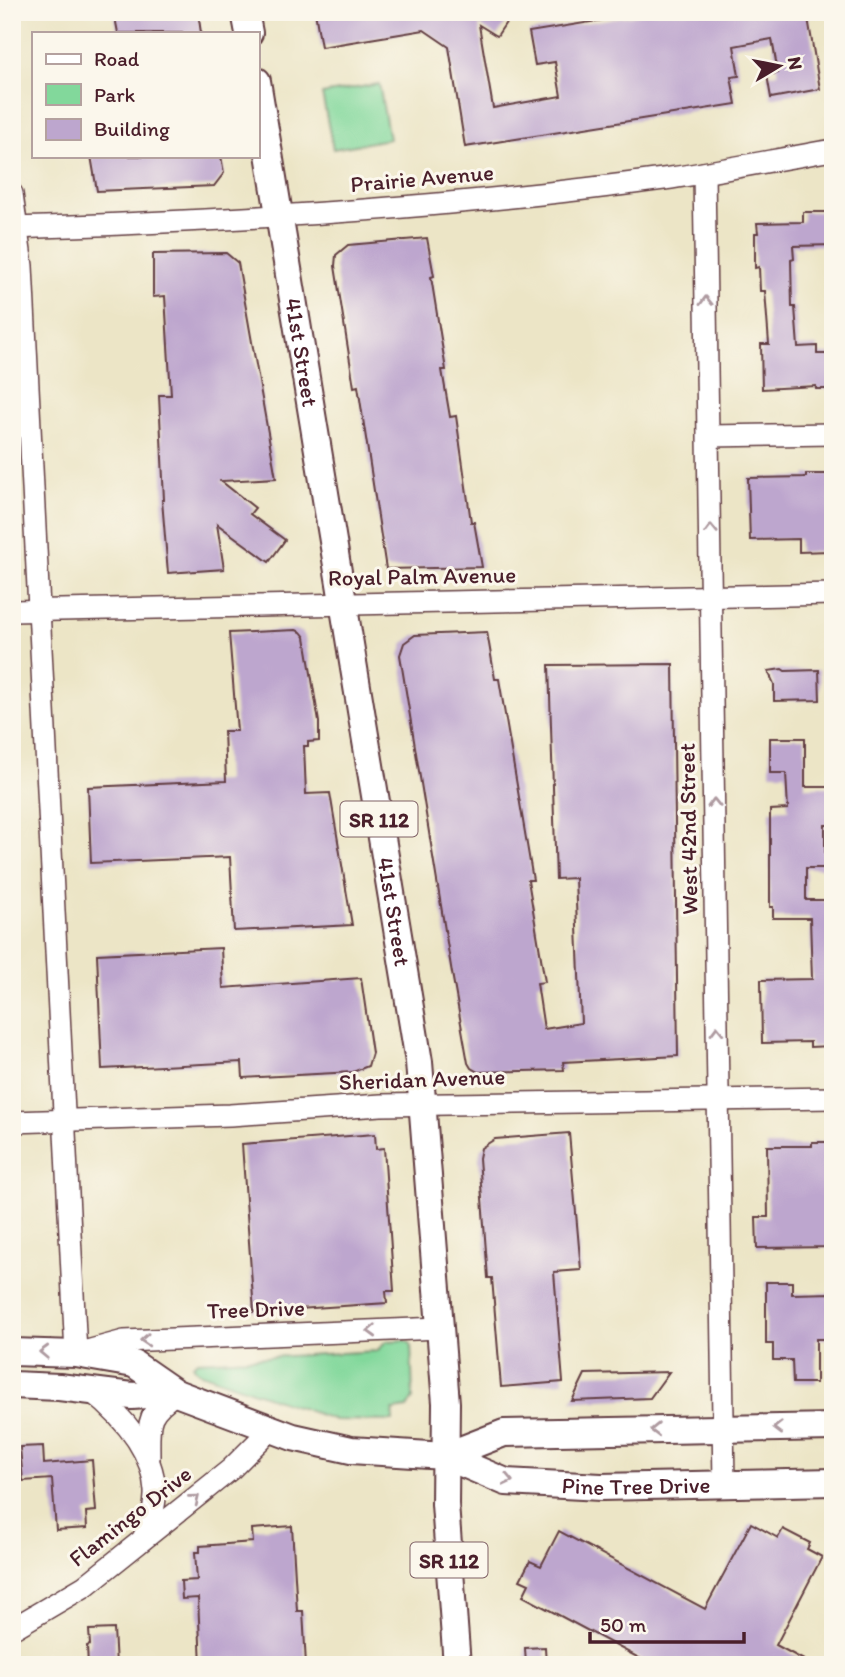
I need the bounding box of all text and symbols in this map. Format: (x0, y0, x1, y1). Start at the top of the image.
legend (32, 32, 259, 158)
north arrow (744, 32, 814, 102)
text: Road (94, 46, 140, 71)
text: N (783, 55, 808, 71)
text: Park (94, 82, 136, 107)
text: Building (94, 116, 170, 141)
street label: Prairie Avenue (349, 158, 495, 198)
one-way arrow (699, 295, 714, 306)
street label: 41st Street (279, 296, 325, 409)
one-way arrow (703, 523, 718, 534)
street label: Royal Palm Avenue (328, 560, 516, 592)
street label: West 42nd Street (673, 743, 703, 915)
one-way arrow (706, 798, 722, 808)
road number: SR 112 (340, 802, 418, 836)
street label: 41st Street (371, 855, 417, 969)
one-way arrow (709, 1025, 725, 1036)
street label: Sheridan Avenue (338, 1062, 506, 1096)
street label: Tree Drive (206, 1293, 306, 1325)
one-way arrow (366, 1324, 377, 1339)
one-way arrow (139, 1332, 150, 1347)
one-way arrow (39, 1344, 49, 1360)
one-way arrow (772, 1420, 783, 1436)
one-way arrow (649, 1422, 660, 1438)
street label: Flamingo Drive (63, 1459, 197, 1573)
street label: Pine Tree Drive (561, 1471, 711, 1501)
one-way arrow (502, 1472, 514, 1487)
one-way arrow (187, 1494, 199, 1507)
road number: SR 112 (410, 1542, 488, 1578)
scale bar (590, 1600, 744, 1644)
text: 50 m (600, 1612, 647, 1637)

